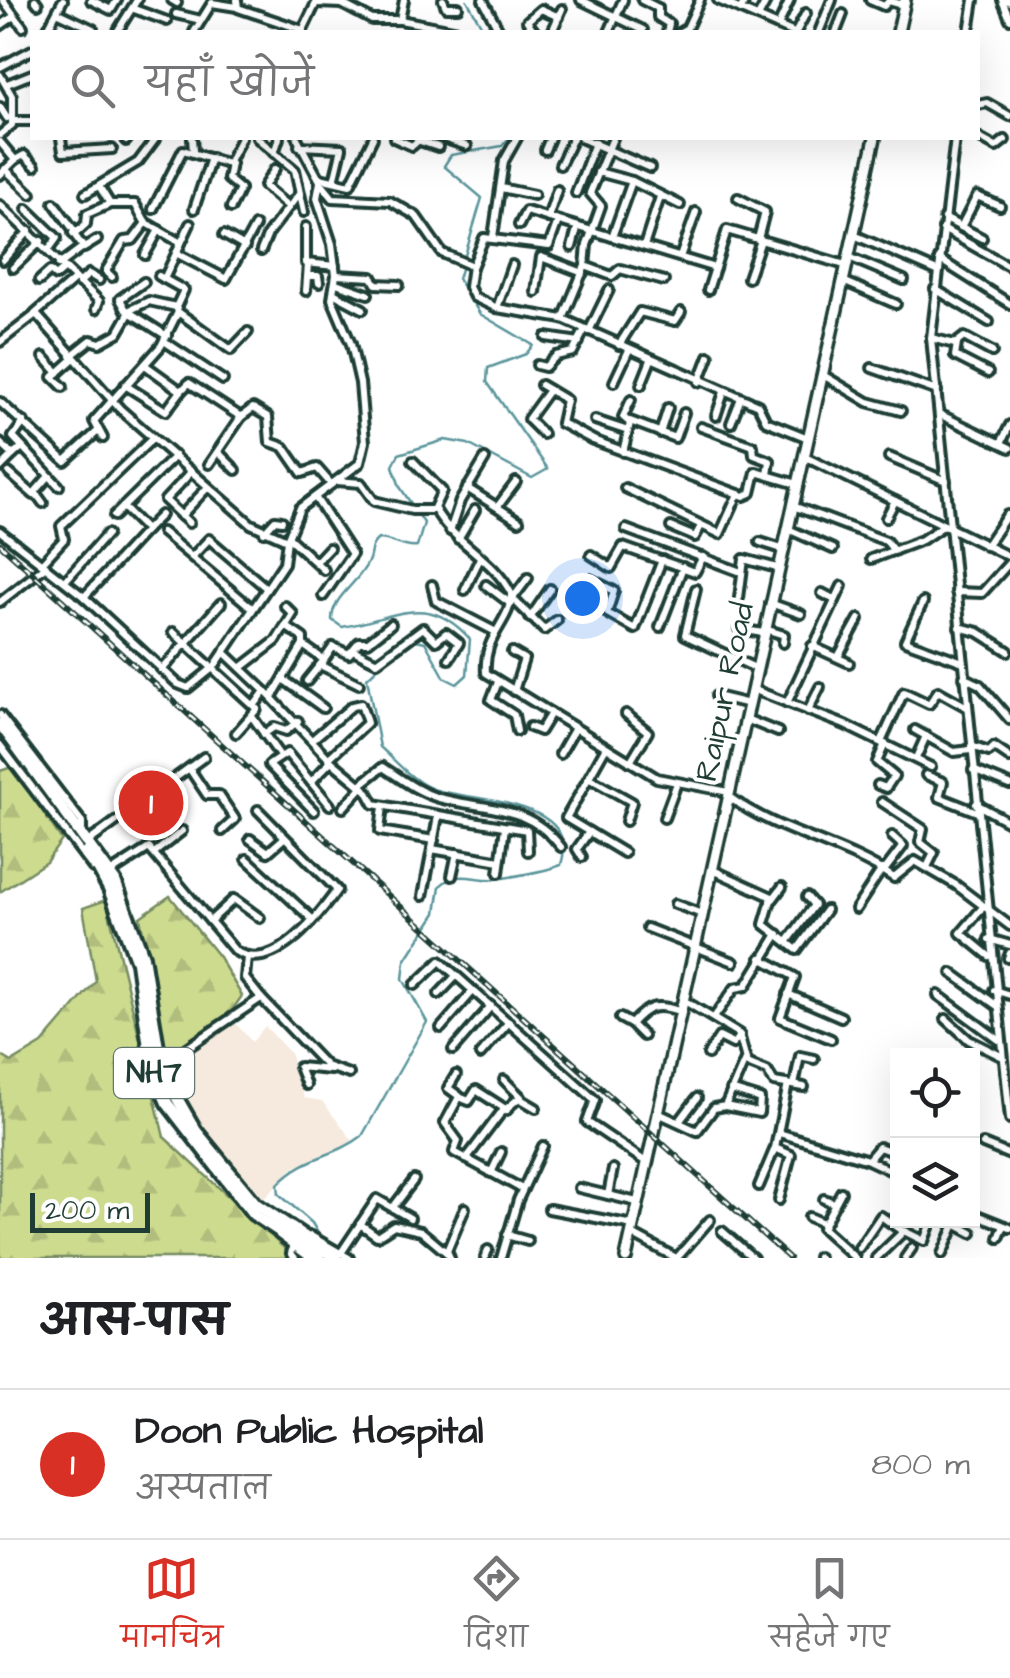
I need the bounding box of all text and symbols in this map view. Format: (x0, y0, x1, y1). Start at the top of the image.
search box (30, 30, 980, 140)
icon: search (65, 58, 120, 113)
text: यहाँ खोजें (145, 58, 314, 110)
your location (557, 573, 608, 624)
street label: Raipur Road (684, 598, 766, 786)
pin: 1 (118, 766, 184, 840)
road number: NH7 (114, 1048, 194, 1098)
map controls (890, 1048, 980, 1228)
button: locate (890, 1048, 980, 1138)
button: layers (890, 1138, 980, 1228)
scale bar (30, 1188, 150, 1232)
text: 200 m (45, 1191, 129, 1230)
text: आस-पास (40, 1293, 228, 1351)
text: Doon Public Hospital (135, 1406, 484, 1458)
text: 1 (70, 1442, 75, 1487)
text: 800 m (871, 1442, 970, 1487)
text: अस्पताल (135, 1467, 271, 1512)
tab: मानचित्र (121, 1551, 223, 1668)
tab: दिशा (464, 1551, 528, 1668)
tab: सहेजे गए (769, 1551, 889, 1668)

